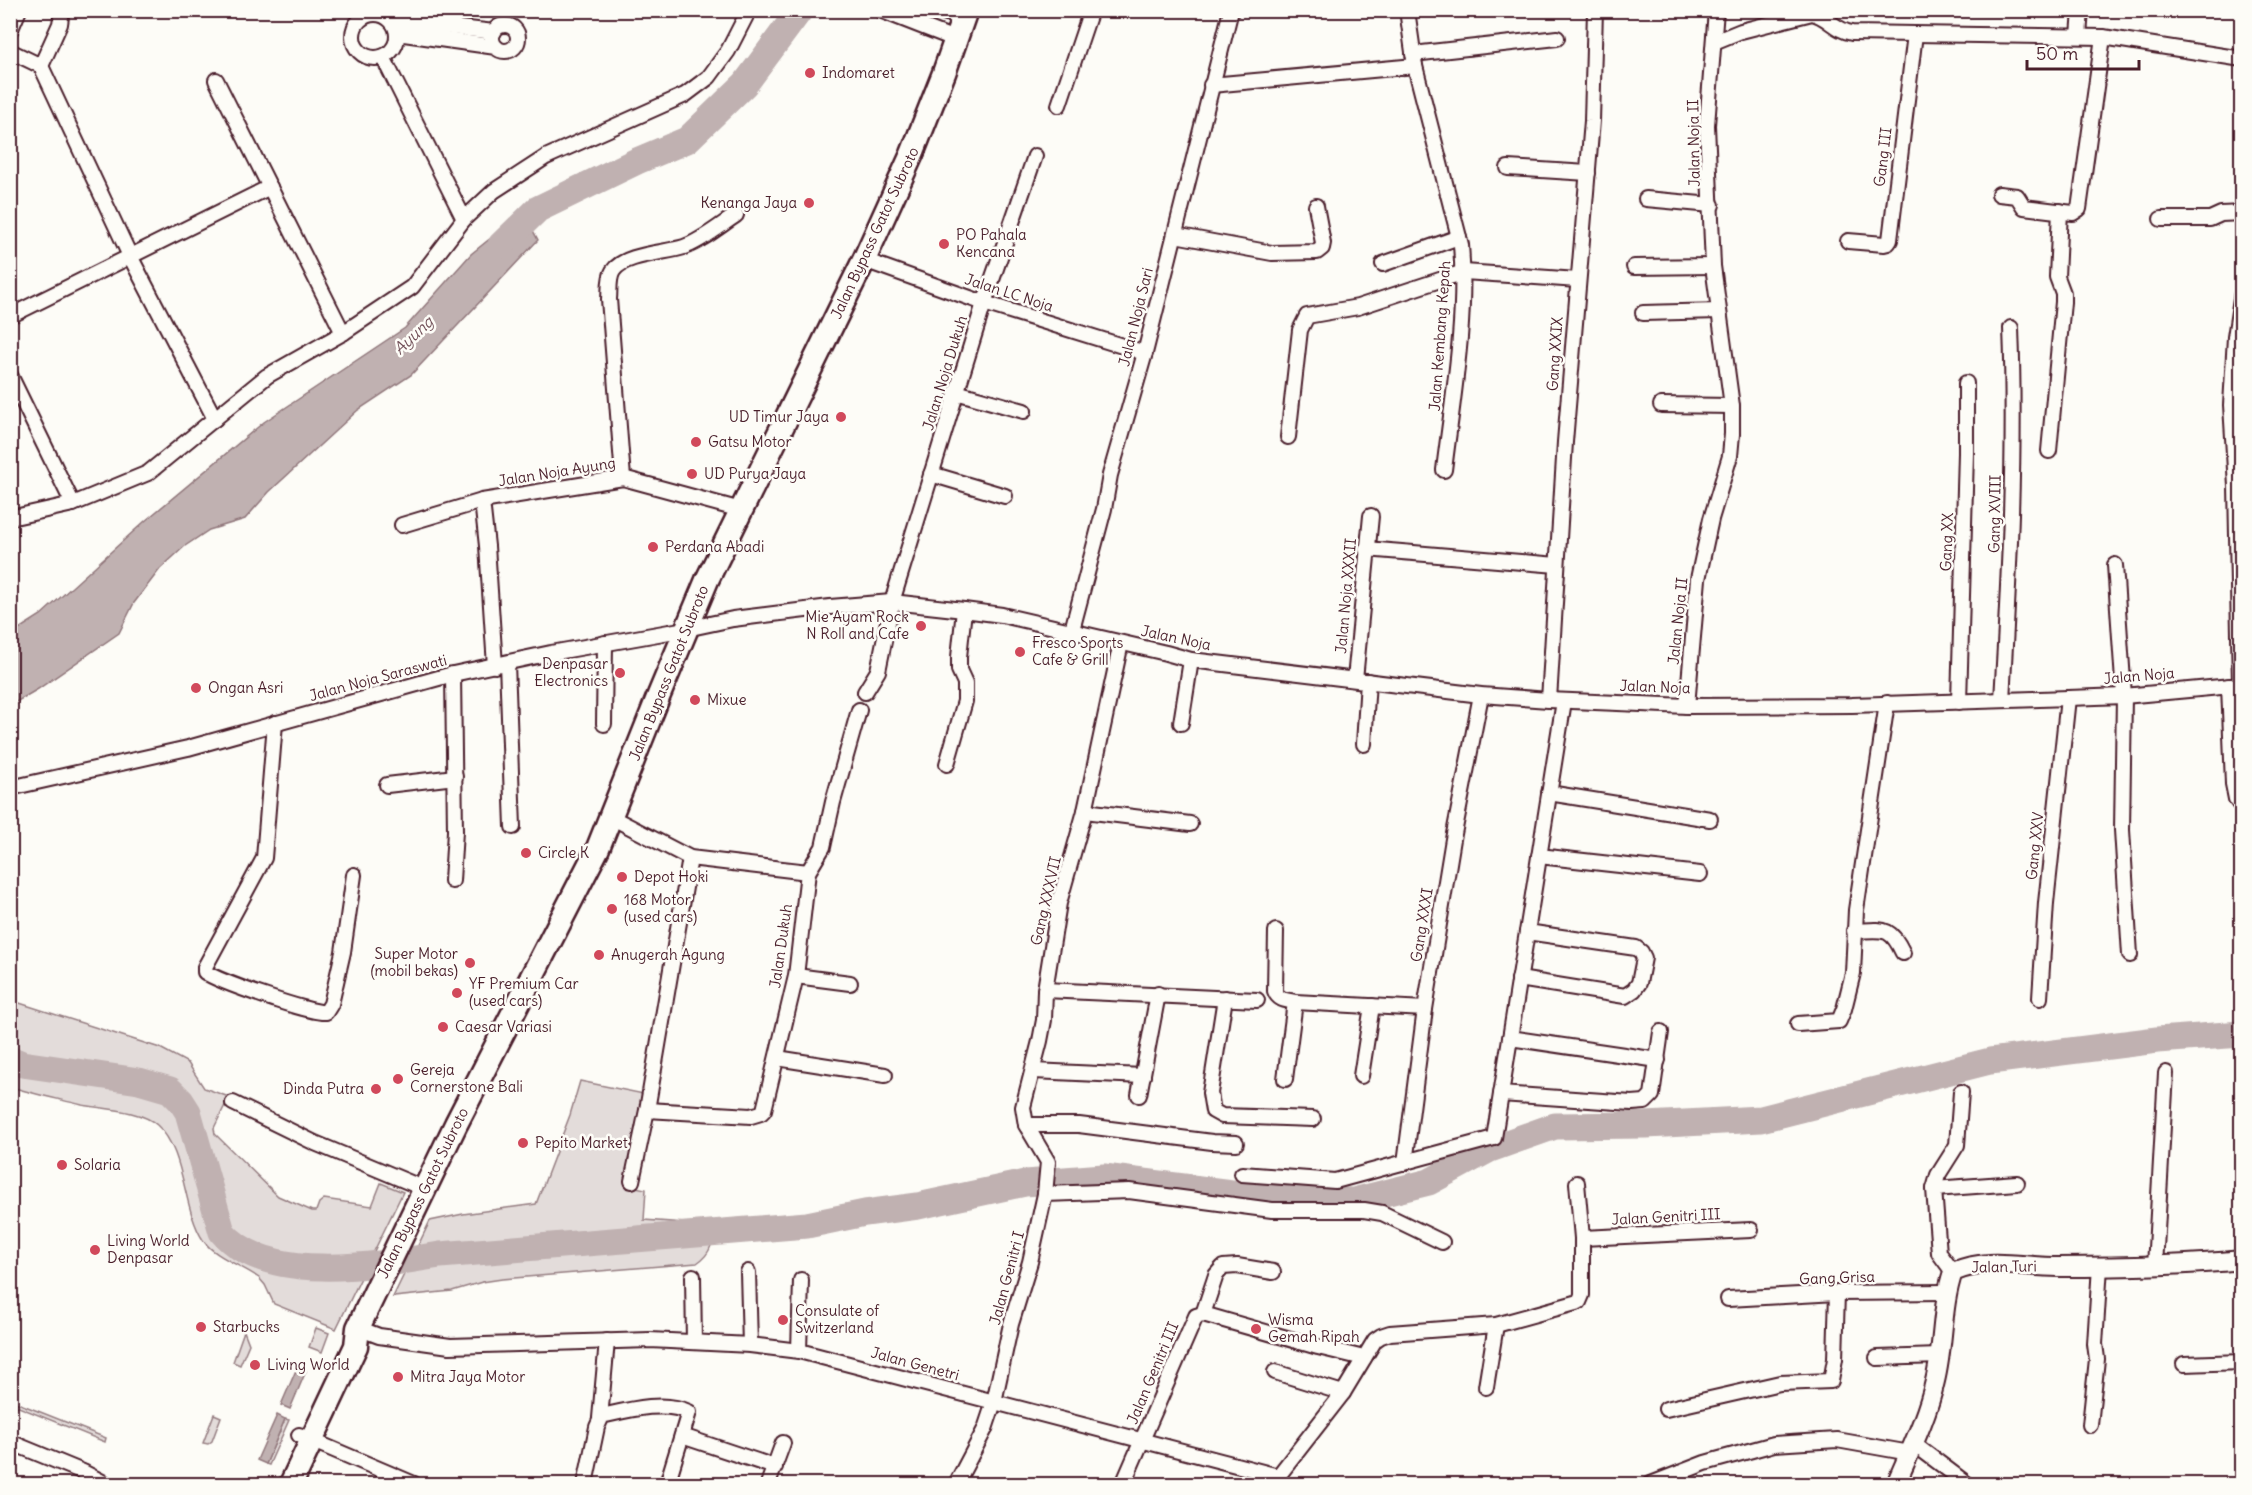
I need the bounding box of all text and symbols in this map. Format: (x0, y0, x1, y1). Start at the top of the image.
scale bar (2027, 33, 2140, 71)
text: 50 m (2036, 42, 2078, 65)
place label: Indomaret (822, 63, 895, 82)
marker: Indomaret (803, 66, 817, 80)
street label: Jalan Noja II (1683, 99, 1704, 187)
street label: Gang III (1869, 126, 1896, 188)
street label: Jalan Bypass Gatot Subroto (826, 144, 923, 322)
place label: Kenanga Jaya (700, 193, 797, 212)
marker: Kenanga Jaya (802, 196, 816, 210)
place label: PO Pahala Kencana (956, 225, 1027, 261)
marker: PO Pahala Kencana (937, 237, 951, 251)
street label: Jalan Kembang Kepah (1425, 260, 1454, 412)
street label: Jalan Noja Sari (1114, 266, 1157, 368)
street label: Jalan LC Noja (963, 269, 1056, 316)
water label: Ayung (389, 311, 438, 358)
street label: Jalan Noja Dukuh (918, 313, 971, 433)
street label: Gang XXIX (1542, 315, 1567, 392)
place label: UD Timur Jaya (729, 407, 829, 426)
marker: UD Timur Jaya (834, 410, 848, 424)
place label: Gatsu Motor (708, 432, 792, 451)
marker: Gatsu Motor (689, 435, 703, 449)
street label: Jalan Noja Ayung (497, 453, 617, 490)
place label: UD Purya Jaya (704, 464, 807, 483)
marker: UD Purya Jaya (685, 467, 699, 481)
street label: Gang XVIII (1984, 475, 2005, 553)
street label: Gang XX (1936, 512, 1957, 572)
place label: Perdana Abadi (665, 537, 764, 556)
street label: Jalan Noja XXXII (1331, 538, 1360, 654)
marker: Perdana Abadi (646, 540, 660, 554)
street label: Jalan Noja II (1663, 576, 1692, 665)
street label: Jalan Bypass Gatot Subroto (625, 582, 712, 763)
place label: Mie Ayam Rock N Roll and Cafe (805, 607, 909, 643)
marker: Mie Ayam Rock N Roll and Cafe (914, 619, 928, 633)
street label: Jalan Noja (1139, 621, 1213, 654)
place label: Fresco Sports Cafe & Grill (1032, 633, 1123, 669)
marker: Fresco Sports Cafe & Grill (1013, 645, 1027, 659)
street label: Jalan Noja Saraswati (307, 650, 449, 705)
place label: Denpasar Electronics (534, 654, 608, 690)
street label: Jalan Noja (2103, 663, 2176, 688)
marker: Denpasar Electronics (613, 666, 627, 680)
street label: Jalan Noja (1619, 676, 1691, 697)
place label: Ongan Asri (208, 678, 283, 697)
marker: Ongan Asri (189, 681, 203, 695)
place label: Mixue (707, 690, 747, 709)
marker: Mixue (688, 693, 702, 707)
street label: Gang XXV (2021, 811, 2048, 881)
place label: Circle K (538, 843, 590, 862)
marker: Circle K (519, 846, 533, 860)
street label: Gang XXXVII (1026, 855, 1065, 947)
place label: Depot Hoki (634, 867, 708, 886)
marker: Depot Hoki (615, 870, 629, 884)
street label: Gang XXXI (1406, 887, 1437, 963)
place label: 168 Motor (used cars) (624, 890, 697, 926)
marker: 168 Motor (used cars) (605, 902, 619, 916)
street label: Jalan Dukuh (765, 902, 796, 989)
place label: Super Motor (mobil bekas) (370, 944, 458, 980)
place label: Anugerah Agung (611, 945, 725, 964)
marker: Anugerah Agung (592, 948, 606, 962)
marker: Super Motor (mobil bekas) (463, 956, 477, 970)
place label: YF Premium Car (used cars) (469, 974, 579, 1010)
marker: YF Premium Car (used cars) (450, 986, 464, 1000)
place label: Caesar Variasi (455, 1017, 552, 1036)
marker: Caesar Variasi (436, 1020, 450, 1034)
place label: Gereja Cornerstone Bali (410, 1060, 523, 1096)
marker: Gereja Cornerstone Bali (391, 1072, 405, 1086)
place label: Dinda Putra (283, 1079, 364, 1098)
marker: Dinda Putra (369, 1082, 383, 1096)
street label: Jalan Bypass Gatot Subroto (373, 1104, 472, 1281)
place label: Pepito Market (535, 1133, 628, 1152)
marker: Pepito Market (516, 1136, 530, 1150)
place label: Solaria (74, 1155, 121, 1174)
marker: Solaria (55, 1158, 69, 1172)
street label: Jalan Genitri III (1611, 1204, 1721, 1229)
street label: Jalan Genitri I (985, 1229, 1028, 1327)
place label: Living World Denpasar (107, 1231, 190, 1267)
marker: Living World Denpasar (88, 1243, 102, 1257)
street label: Jalan Turi (1971, 1256, 2037, 1277)
street label: Gang Grisa (1799, 1267, 1876, 1288)
place label: Consulate of Switzerland (795, 1301, 880, 1337)
place label: Wisma Gemah Ripah (1268, 1310, 1360, 1346)
marker: Consulate of Switzerland (776, 1313, 790, 1327)
place label: Starbucks (213, 1317, 280, 1336)
street label: Jalan Genitri III (1122, 1319, 1183, 1427)
marker: Starbucks (194, 1320, 208, 1334)
marker: Wisma Gemah Ripah (1249, 1322, 1263, 1336)
street label: Jalan Genetri (869, 1343, 961, 1384)
place label: Living World (267, 1355, 350, 1374)
marker: Living World (248, 1358, 262, 1372)
place label: Mitra Jaya Motor (410, 1367, 525, 1386)
marker: Mitra Jaya Motor (391, 1370, 405, 1384)

